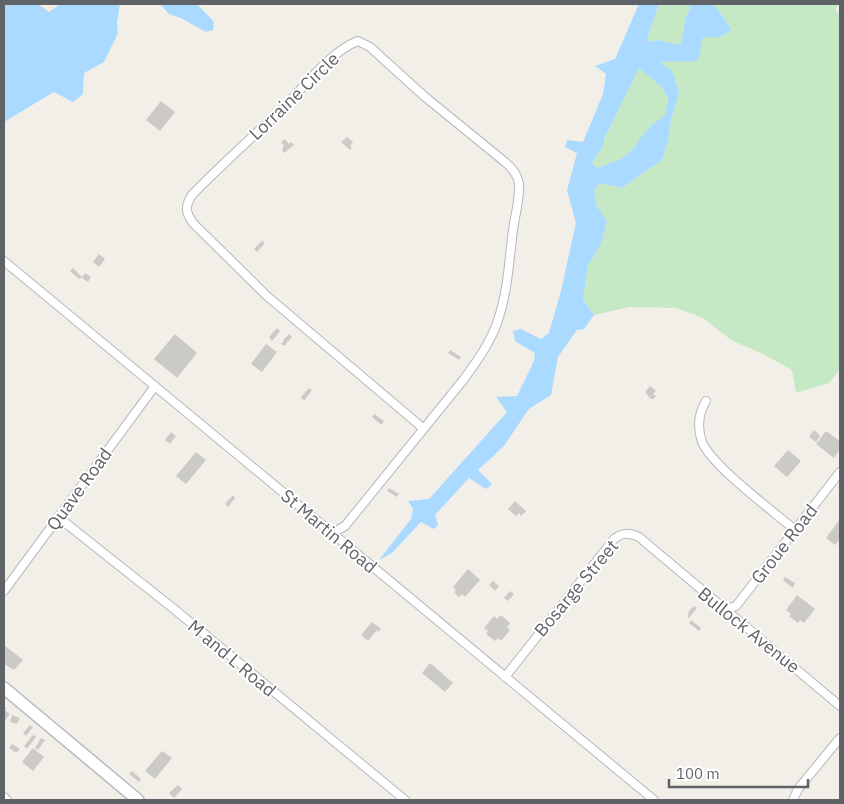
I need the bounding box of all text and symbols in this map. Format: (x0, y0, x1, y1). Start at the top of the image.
street label: Lorraine Circle (244, 47, 344, 145)
street label: Quave Road (41, 443, 117, 535)
street label: St Martin Road (276, 484, 382, 578)
street label: Groue Road (746, 500, 822, 588)
street label: Bosarge Street (529, 535, 623, 641)
street label: Bullock Avenue (693, 582, 805, 678)
street label: M and L Road (183, 614, 281, 702)
scale bar (669, 756, 808, 788)
text: 100 m (676, 764, 720, 783)

